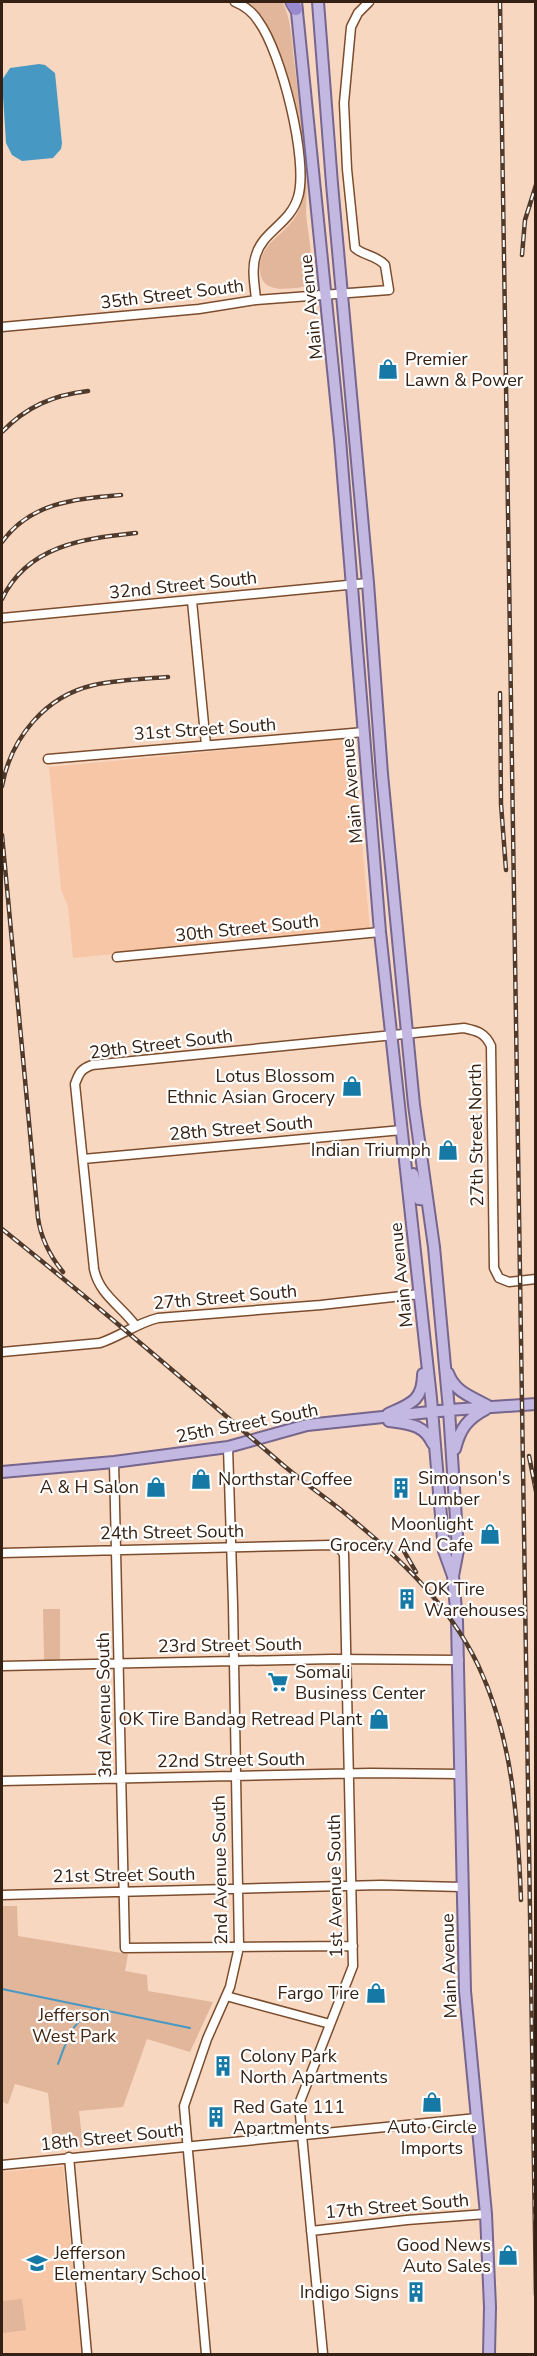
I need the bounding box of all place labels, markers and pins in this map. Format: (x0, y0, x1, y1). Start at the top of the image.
place label: Premier Lawn & Power (405, 347, 524, 392)
shop icon: Premier Lawn & Power (376, 357, 400, 381)
place label: Lotus Blossom Ethnic Asian Grocery (167, 1064, 336, 1109)
shop icon: Lotus Blossom Ethnic Asian Grocery (340, 1074, 364, 1098)
place label: Indian Triumph (311, 1138, 431, 1162)
shop icon: Indian Triumph (436, 1138, 460, 1162)
place label: Simonson's Lumber (418, 1466, 510, 1511)
shop icon: Northstar Coffee (189, 1467, 213, 1491)
place label: Northstar Coffee (218, 1467, 352, 1491)
place label: A & H Salon (40, 1475, 139, 1499)
shop icon: A & H Salon (144, 1475, 168, 1499)
building icon: Simonson's Lumber (389, 1476, 413, 1500)
place label: Moonlight Grocery And Cafe (330, 1512, 474, 1557)
shop icon: Moonlight Grocery And Cafe (478, 1522, 502, 1546)
place label: OK Tire Warehouses (424, 1577, 525, 1622)
building icon: OK Tire Warehouses (395, 1587, 419, 1611)
place label: Somali Business Center (295, 1660, 426, 1705)
supermarket icon: Somali Business Center (266, 1670, 290, 1694)
place label: OK Tire Bandag Retread Plant (119, 1707, 363, 1731)
shop icon: OK Tire Bandag Retread Plant (367, 1707, 391, 1731)
place label: Fargo Tire (278, 1981, 359, 2005)
shop icon: Fargo Tire (364, 1981, 388, 2005)
place label: Colony Park North Apartments (240, 2044, 388, 2089)
building icon: Colony Park North Apartments (211, 2054, 235, 2078)
shop icon: Auto Circle Imports (420, 2090, 444, 2114)
place label: Red Gate 111 Apartments (233, 2095, 345, 2140)
building icon: Red Gate 111 Apartments (204, 2105, 228, 2129)
place label: Auto Circle Imports (387, 2115, 477, 2160)
place label: Good News Auto Sales (396, 2233, 491, 2278)
place label: Jefferson Elementary School (53, 2241, 207, 2286)
shop icon: Good News Auto Sales (496, 2243, 520, 2267)
school or university icon: Jefferson Elementary School (25, 2251, 49, 2275)
place label: Indigo Signs (300, 2280, 399, 2304)
building icon: Indigo Signs (404, 2280, 428, 2304)

